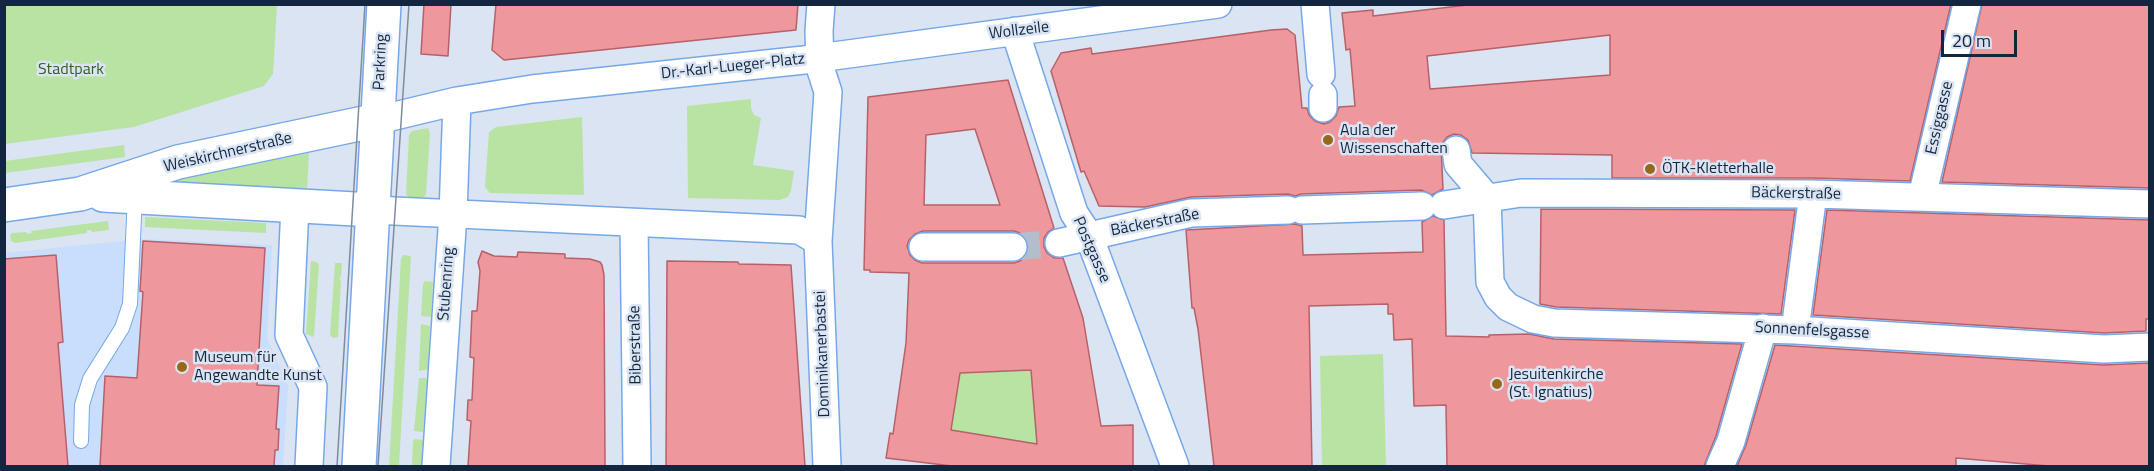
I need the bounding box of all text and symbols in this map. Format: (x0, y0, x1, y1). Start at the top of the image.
street label: Wollzeile (988, 18, 1050, 44)
scale bar (1944, 18, 2020, 56)
text: 20 m (1952, 27, 1991, 54)
street label: Parkring (370, 33, 392, 91)
street label: Dr.-Karl-Lueger-Platz (660, 50, 806, 84)
park label: Stadtpark (38, 60, 104, 80)
street label: Essiggasse (1922, 79, 1958, 157)
place label: Aula der Wissenschaften (1340, 121, 1448, 159)
street label: Weiskirchnerstraße (162, 129, 294, 177)
marker: Aula der Wissenschaften (1321, 133, 1335, 147)
place label: ÖTK-Kletterhalle (1662, 159, 1774, 179)
marker: ÖTK-Kletterhalle (1643, 162, 1657, 176)
street label: Bäckerstraße (1751, 184, 1841, 204)
street label: Bäckerstraße (1109, 205, 1201, 241)
street label: Postgasse (1068, 214, 1114, 286)
street label: Stubenring (435, 247, 459, 321)
street label: Dominikanerbastei (811, 290, 835, 418)
street label: Biberstraße (626, 305, 646, 385)
street label: Sonnenfelsgasse (1754, 318, 1870, 344)
place label: Museum für Angewandte Kunst (194, 348, 322, 386)
marker: Museum für Angewandte Kunst (175, 360, 189, 374)
place label: Jesuitenkirche (St. Ignatius) (1509, 365, 1604, 403)
marker: Jesuitenkirche (St. Ignatius) (1490, 377, 1504, 391)

